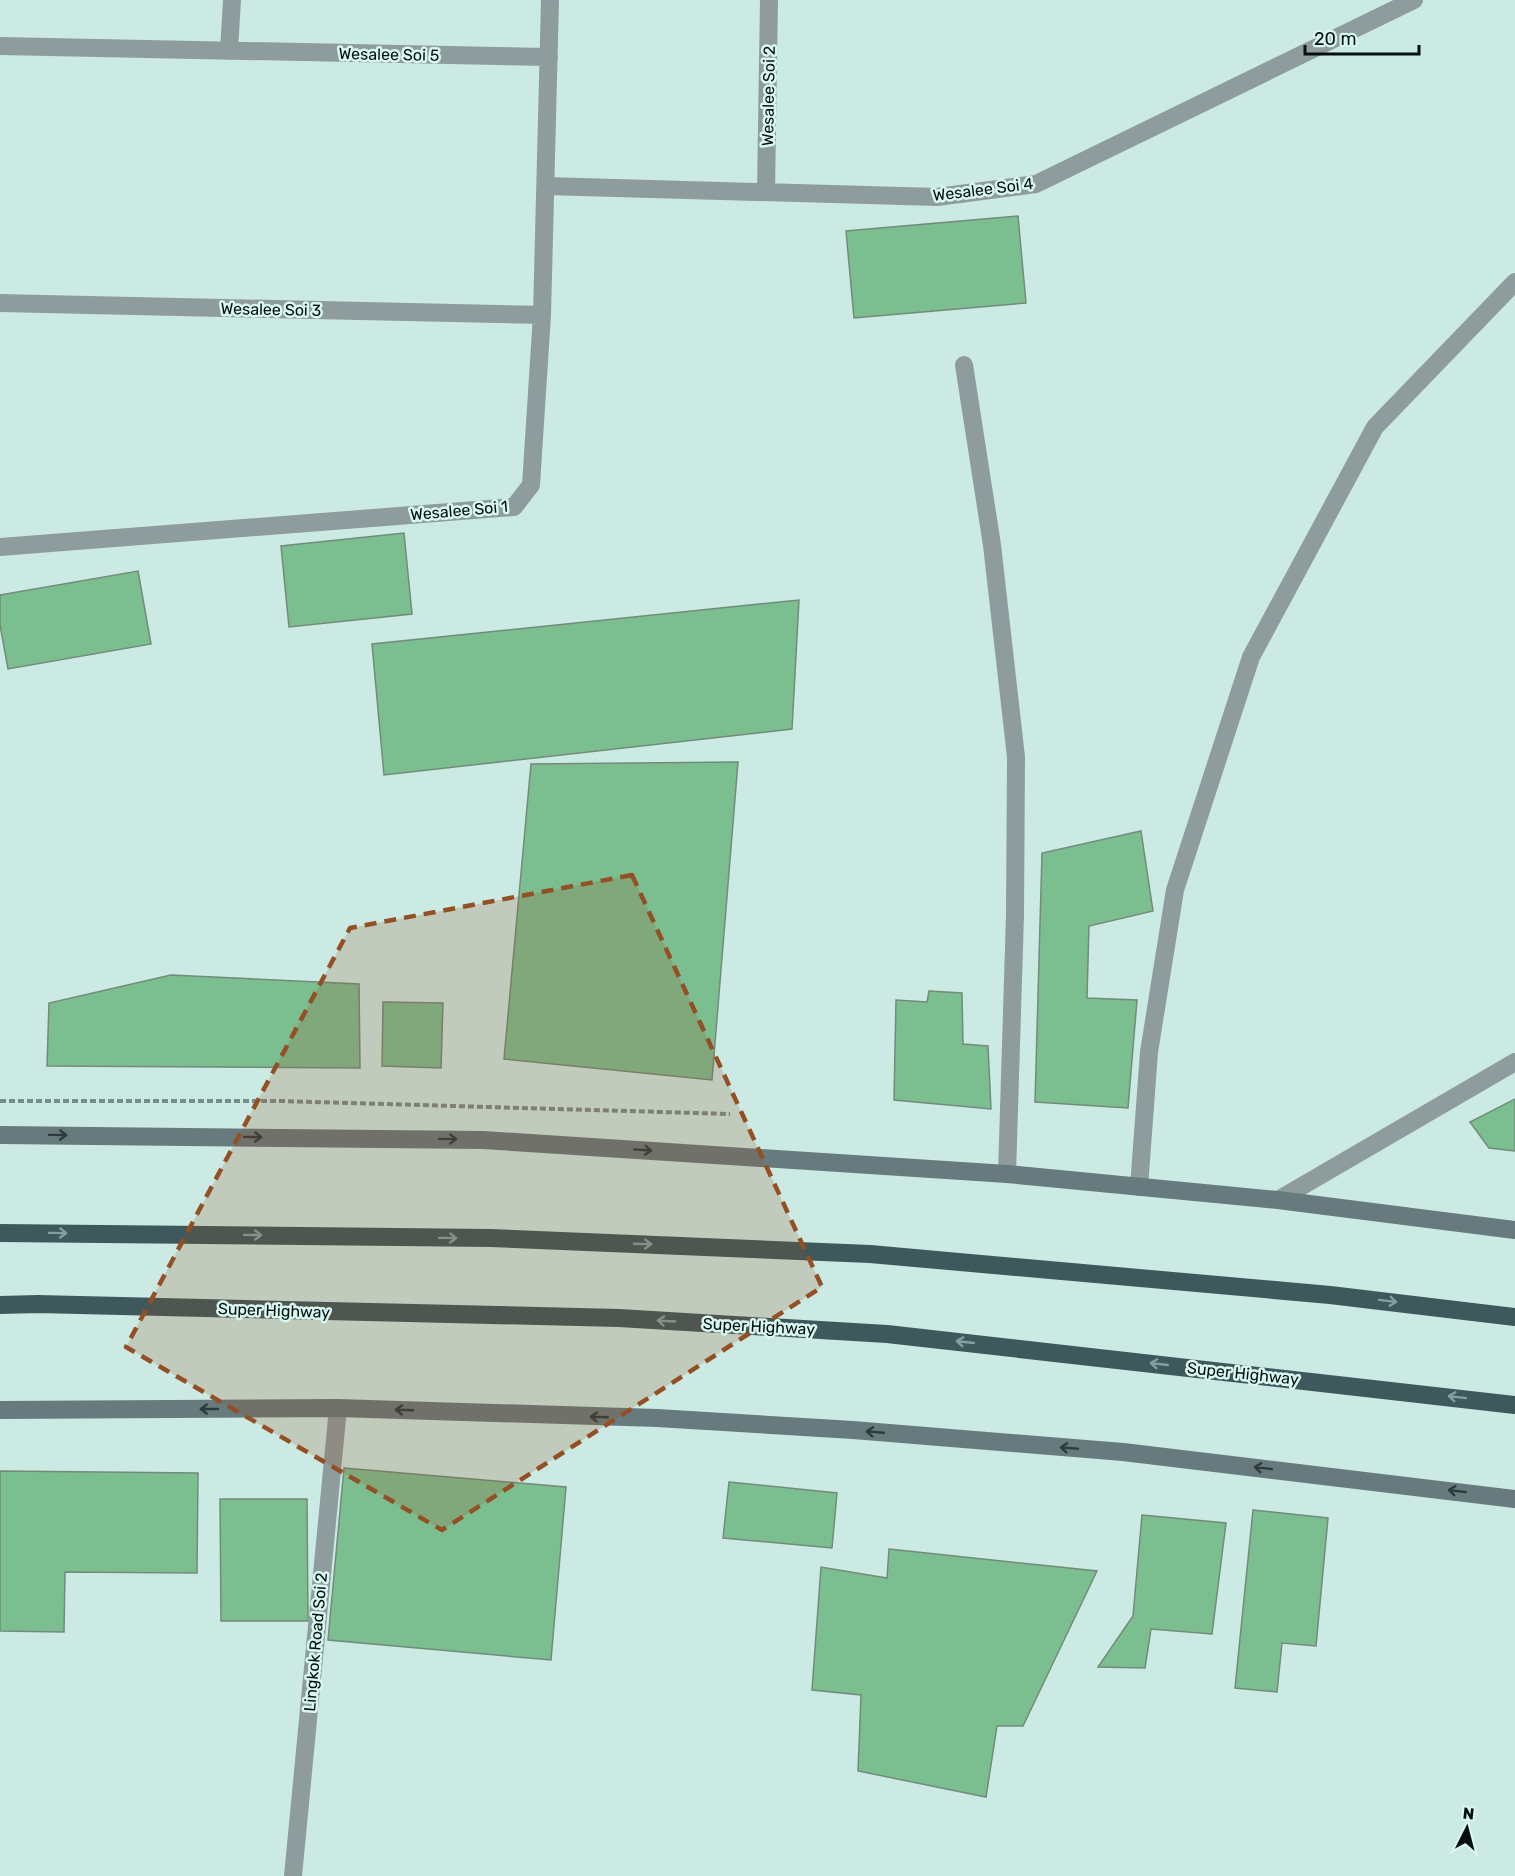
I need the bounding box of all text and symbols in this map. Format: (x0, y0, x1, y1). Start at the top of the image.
scale bar (1305, 18, 1419, 56)
text: 20 m (1314, 28, 1356, 50)
street label: Wesalee Soi 5 (339, 44, 439, 65)
street label: Wesalee Soi 2 (758, 46, 779, 146)
street label: Wesalee Soi 4 (932, 174, 1034, 205)
street label: Wesalee Soi 3 (220, 299, 322, 320)
street label: Wesalee Soi 1 (409, 497, 509, 524)
one-way arrow (48, 1129, 68, 1141)
one-way arrow (243, 1131, 263, 1143)
one-way arrow (438, 1133, 458, 1145)
one-way arrow (633, 1145, 653, 1156)
one-way arrow (48, 1227, 68, 1238)
one-way arrow (243, 1229, 263, 1241)
one-way arrow (438, 1232, 458, 1243)
one-way arrow (633, 1239, 653, 1250)
one-way arrow (1378, 1296, 1398, 1307)
street label: Super Highway (218, 1299, 331, 1322)
street label: Super Highway (702, 1314, 816, 1339)
one-way arrow (656, 1315, 676, 1326)
one-way arrow (956, 1336, 975, 1347)
one-way arrow (1149, 1358, 1169, 1369)
street label: Super Highway (1186, 1358, 1300, 1389)
one-way arrow (1448, 1392, 1467, 1403)
one-way arrow (199, 1403, 219, 1415)
one-way arrow (394, 1405, 414, 1416)
one-way arrow (589, 1411, 609, 1422)
one-way arrow (866, 1426, 886, 1437)
one-way arrow (1060, 1442, 1080, 1453)
one-way arrow (1254, 1462, 1274, 1473)
one-way arrow (1448, 1485, 1467, 1496)
street label: Lingkok Road Soi 2 (300, 1572, 331, 1712)
north arrow (1437, 1798, 1497, 1858)
text: N (1462, 1804, 1475, 1824)

